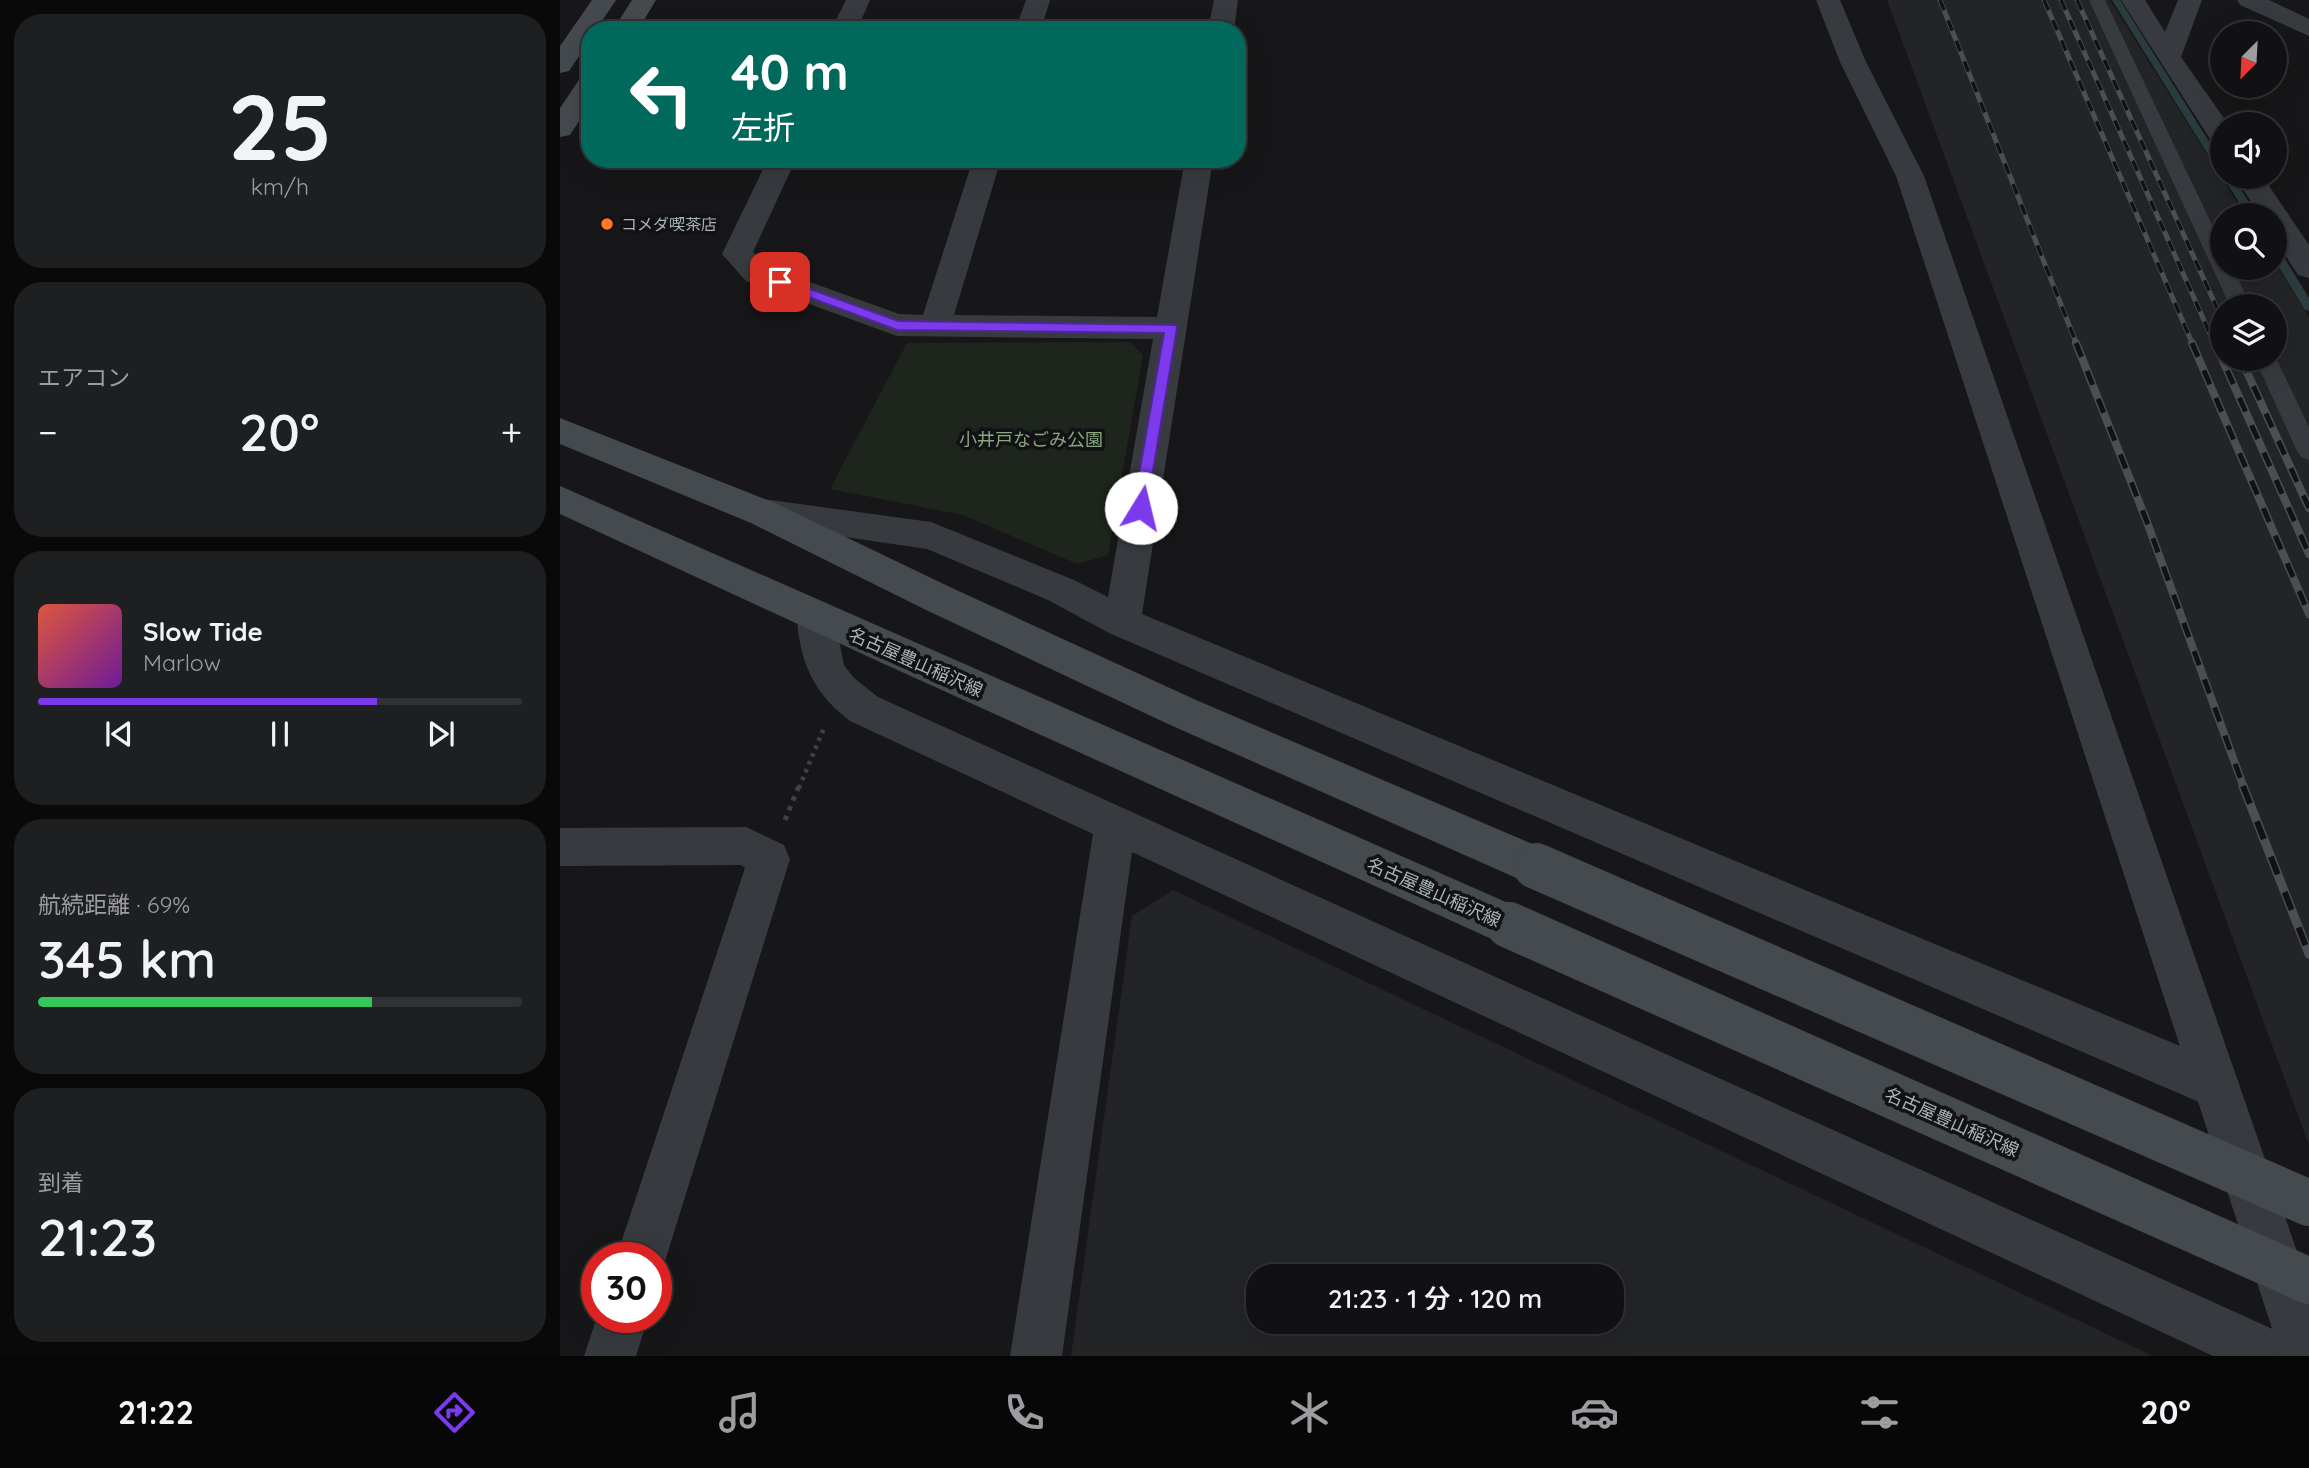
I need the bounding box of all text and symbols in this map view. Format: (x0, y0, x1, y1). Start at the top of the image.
north arrow (2210, 21, 2287, 98)
map controls (2210, 21, 2287, 371)
text: 40 m (731, 41, 849, 102)
icon: left (616, 49, 707, 140)
text: 25 (228, 69, 332, 183)
text: 左折 (731, 107, 795, 147)
button: sound (2210, 112, 2287, 189)
text: km/h (251, 172, 309, 201)
button: search (2210, 203, 2287, 280)
place label: コメダ喫茶店 (621, 214, 717, 234)
marker: コメダ喫茶店 (599, 216, 615, 232)
pin (750, 252, 810, 312)
icon: arrive (761, 263, 799, 301)
button: layers (2210, 294, 2287, 371)
text: エアコン (38, 363, 130, 392)
text: 20° (239, 399, 319, 464)
text: − (38, 408, 58, 456)
text: + (501, 408, 522, 456)
park label: 小井戸なごみ公園 (959, 428, 1103, 451)
position arrow (1104, 471, 1178, 545)
text: Slow Tide (143, 615, 263, 648)
street label: 名古屋豊山稲沢線 (846, 622, 986, 702)
text: Marlow (143, 648, 221, 677)
icon: previous (100, 715, 138, 753)
icon: pause (261, 715, 299, 753)
icon: next (422, 715, 460, 753)
street label: 名古屋豊山稲沢線 (1364, 852, 1504, 932)
text: 航続距離 · 69% (38, 890, 190, 919)
text: 345 km (38, 926, 216, 991)
street label: 名古屋豊山稲沢線 (1882, 1082, 2022, 1162)
text: 到着 (38, 1168, 84, 1197)
text: 21:23 (38, 1204, 157, 1269)
speed limit sign: 30 (581, 1242, 672, 1333)
text: 21:23 · 1 分 · 120 m (1328, 1282, 1542, 1315)
icon: directions (430, 1388, 479, 1437)
icon: music (715, 1388, 764, 1437)
icon: phone (1000, 1388, 1049, 1437)
icon: climate (1285, 1388, 1334, 1437)
icon: car (1570, 1388, 1619, 1437)
icon: filters (1855, 1388, 1904, 1437)
text: 21:22 (118, 1392, 194, 1432)
text: 20° (2141, 1392, 2191, 1432)

